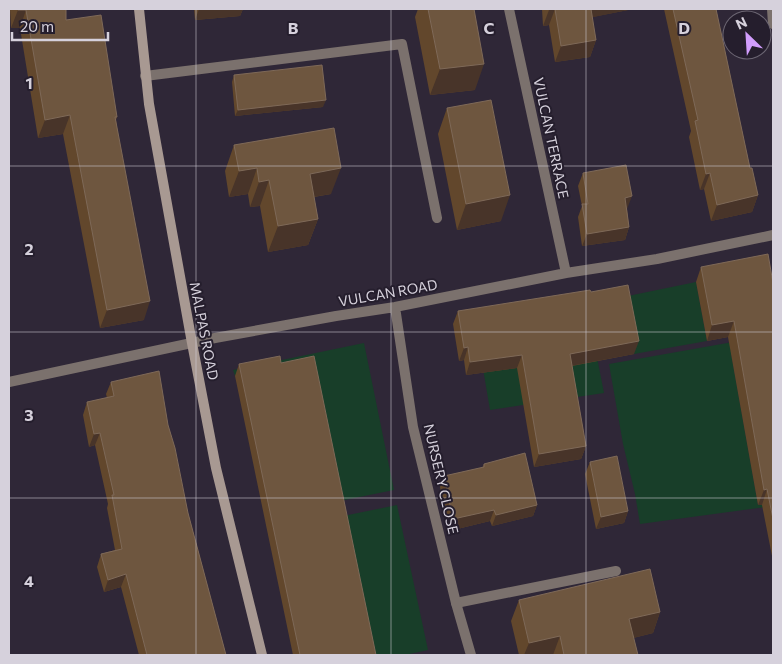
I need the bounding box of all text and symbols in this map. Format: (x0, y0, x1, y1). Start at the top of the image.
scale bar (12, 10, 109, 42)
north arrow (722, 10, 772, 60)
text: N (733, 13, 750, 33)
text: 20 m (20, 17, 54, 35)
text: B (288, 18, 299, 37)
text: C (484, 18, 495, 37)
text: D (678, 18, 690, 37)
text: 1 (25, 73, 33, 92)
street label: VULCAN TERRACE (530, 76, 573, 200)
text: 2 (24, 239, 34, 258)
street label: VULCAN ROAD (337, 275, 439, 310)
street label: MALPAS ROAD (187, 280, 222, 382)
text: 3 (24, 405, 34, 424)
street label: NURSERY CLOSE (421, 422, 462, 536)
text: 4 (24, 571, 34, 590)

